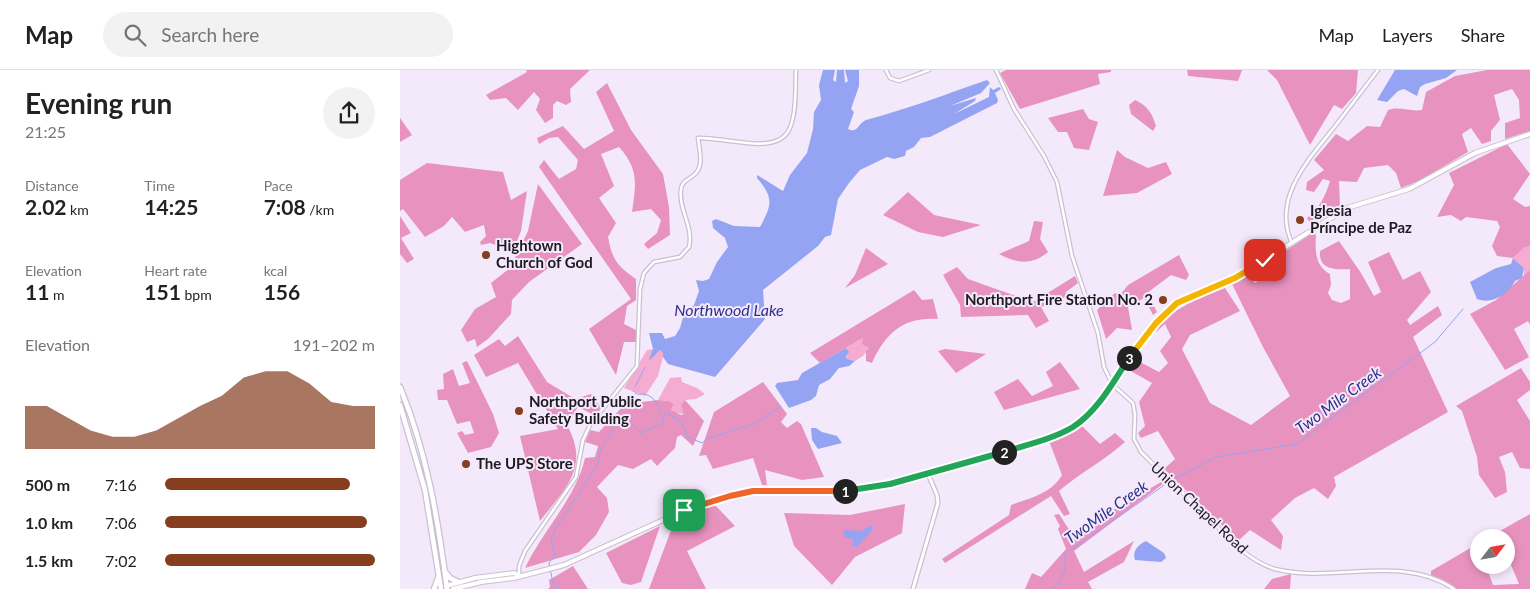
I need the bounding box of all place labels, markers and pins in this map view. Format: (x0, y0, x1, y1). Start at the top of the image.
place label: Iglesia Príncipe de Paz (1310, 201, 1412, 236)
marker: Iglesia Príncipe de Paz (1294, 214, 1306, 226)
place label: Hightown Church of God (496, 236, 593, 271)
pin (1244, 239, 1286, 281)
marker: Hightown Church of God (480, 249, 492, 261)
place label: Northport Fire Station No. 2 (965, 290, 1153, 308)
marker: Northport Fire Station No. 2 (1157, 294, 1169, 306)
pin: 3 (1116, 346, 1142, 370)
place label: Northport Public Safety Building (529, 392, 642, 427)
marker: Northport Public Safety Building (513, 405, 525, 417)
pin: 2 (992, 440, 1016, 464)
place label: The UPS Store (476, 454, 573, 472)
marker: The UPS Store (460, 458, 472, 470)
pin: 1 (832, 478, 858, 504)
pin (663, 489, 705, 531)

